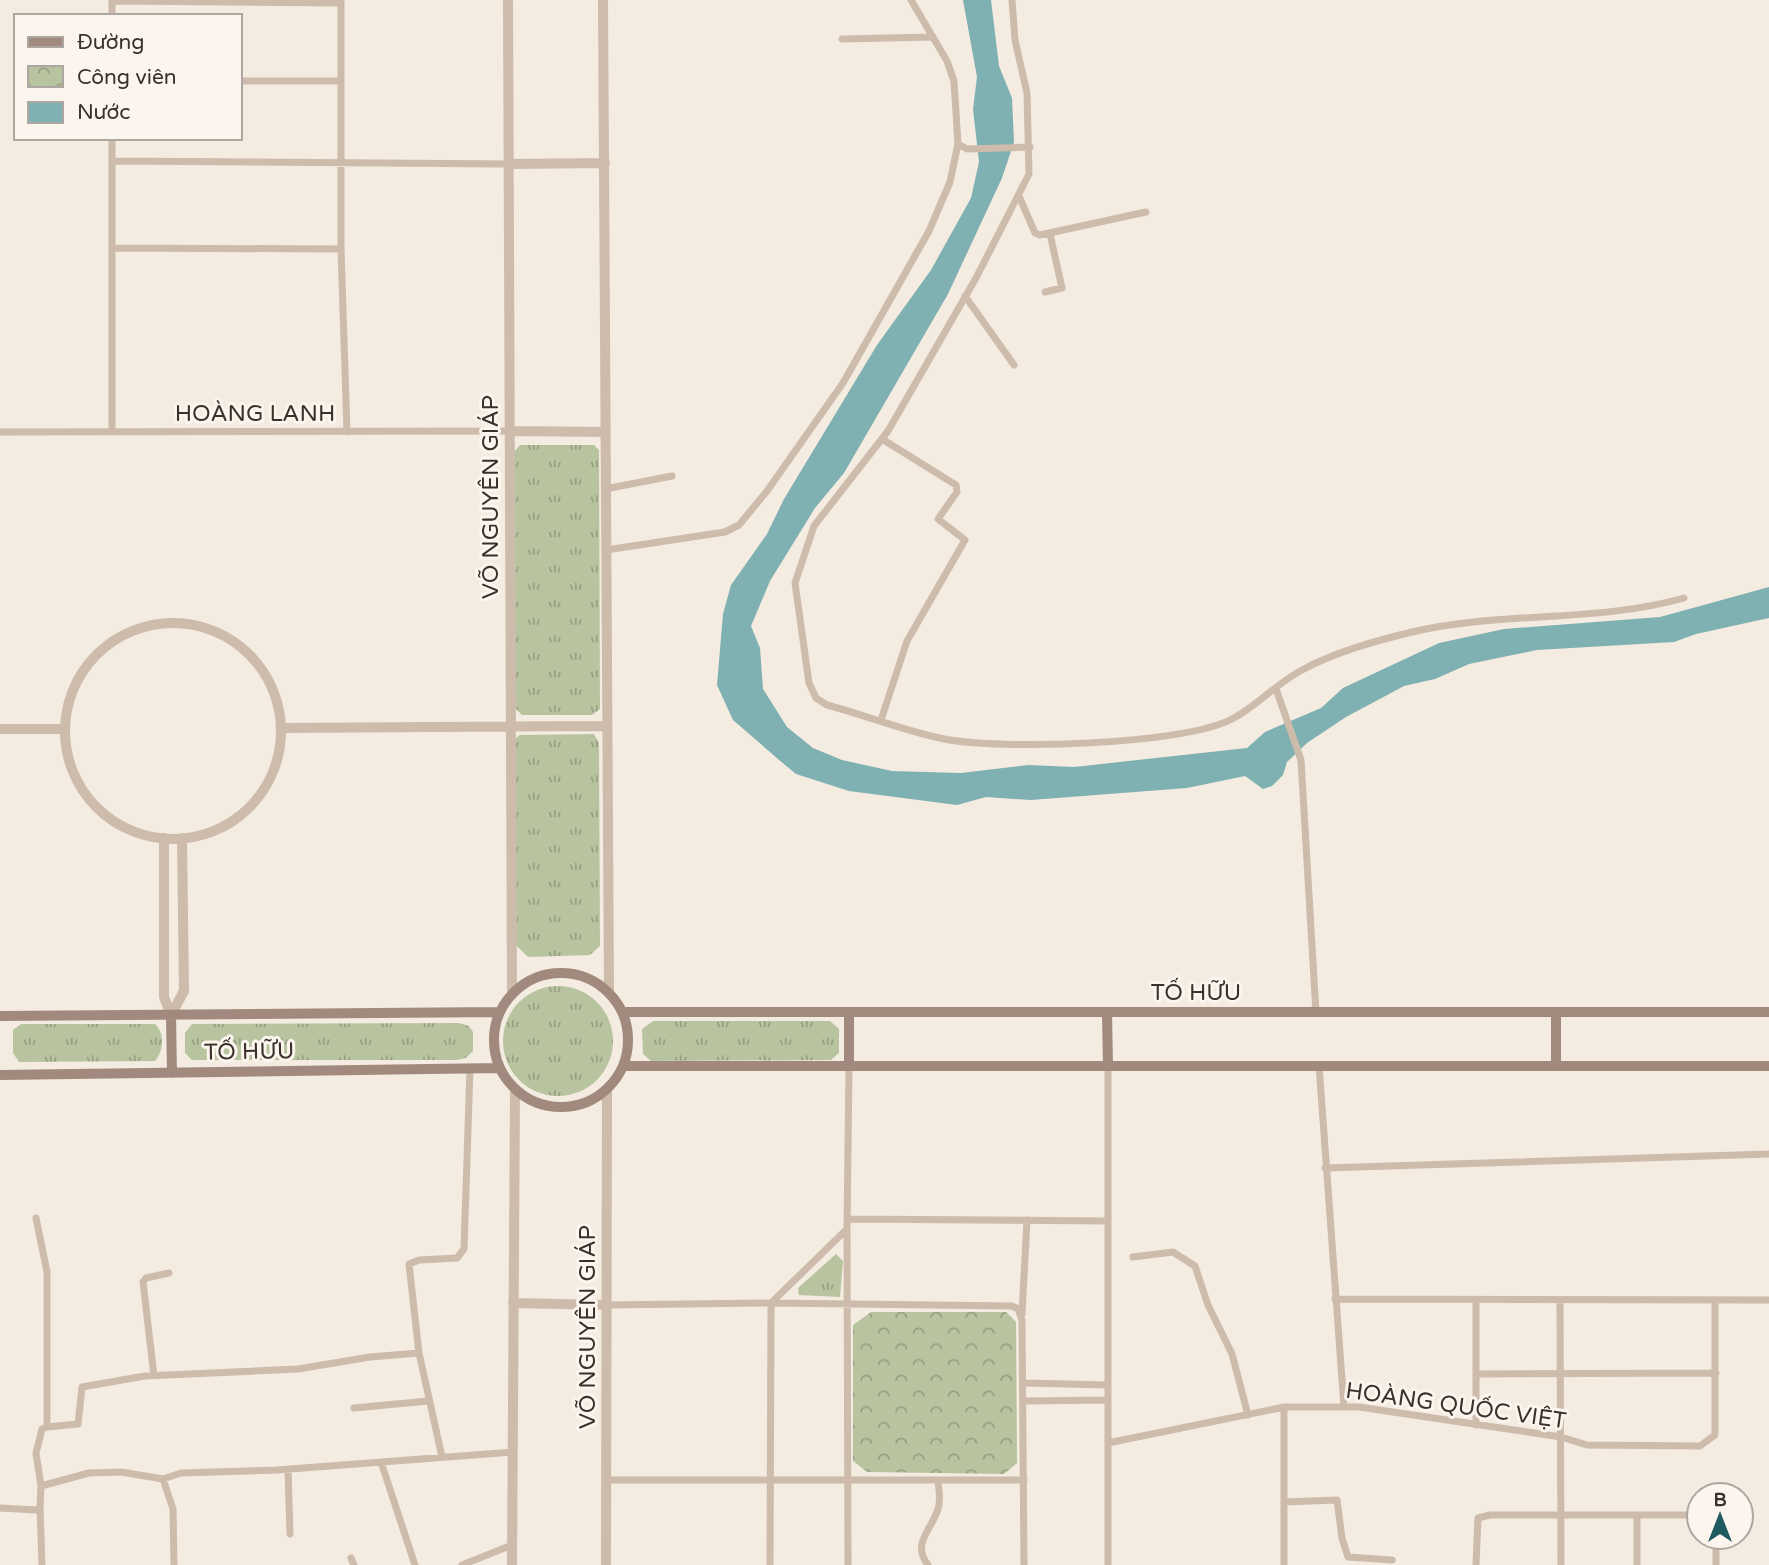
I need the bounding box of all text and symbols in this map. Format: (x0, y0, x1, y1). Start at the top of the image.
legend (14, 14, 242, 140)
text: Đường (77, 30, 145, 55)
text: Công viên (77, 65, 177, 90)
text: Nước (77, 100, 131, 125)
street label: VÕ NGUYÊN GIÁP (477, 395, 505, 599)
street label: HOÀNG LANH (175, 400, 335, 428)
street label: TỐ HỮU (1151, 977, 1241, 1007)
street label: TỐ HỮU (204, 1035, 294, 1067)
street label: VÕ NGUYÊN GIÁP (574, 1225, 602, 1429)
street label: HOÀNG QUỐC VIỆT (1344, 1375, 1568, 1435)
north arrow (1685, 1481, 1755, 1551)
text: B (1713, 1489, 1727, 1511)

